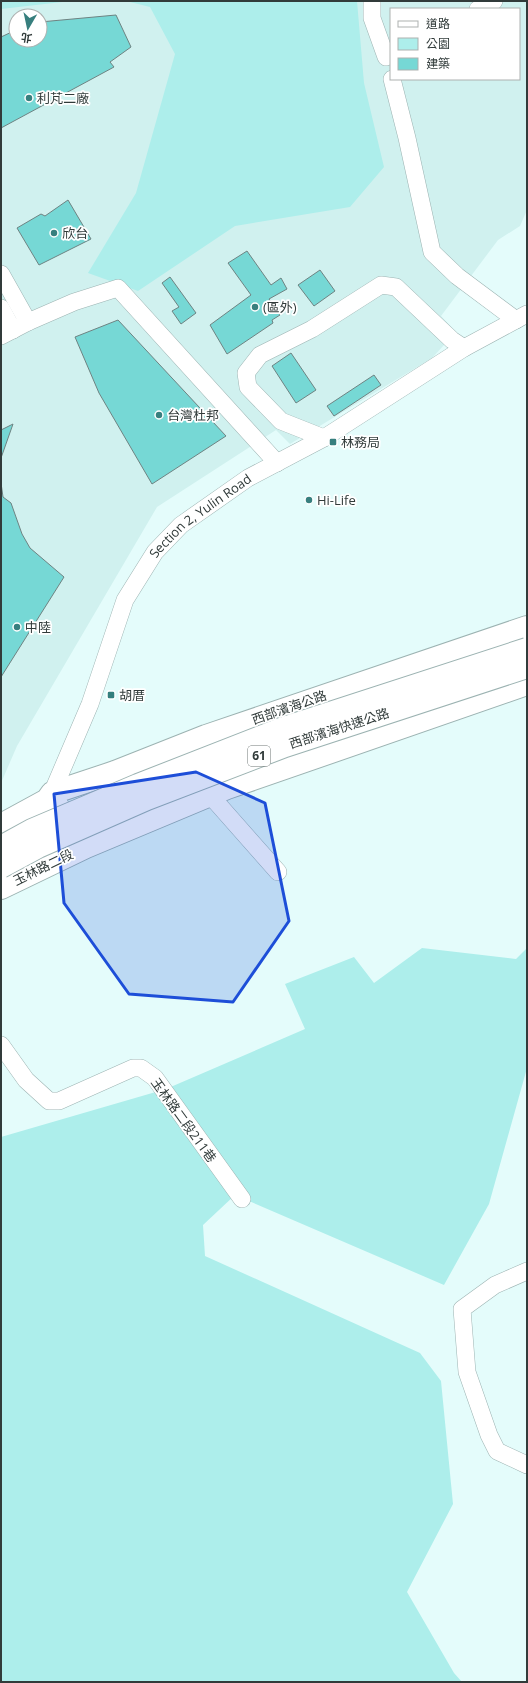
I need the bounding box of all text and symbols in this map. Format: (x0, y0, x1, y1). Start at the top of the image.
north arrow (8, 8, 48, 48)
legend (390, 8, 520, 80)
text: 道路 (426, 15, 450, 32)
text: 北 (20, 30, 33, 47)
text: 公園 (426, 35, 450, 52)
text: 建築 (426, 55, 450, 72)
place label: 利芃二廠 (37, 89, 89, 107)
marker: 利芃二廠 (24, 93, 34, 103)
place label: 欣台 (62, 224, 88, 242)
marker: 欣台 (49, 228, 59, 238)
place label: (區外) (263, 298, 297, 316)
marker: (區外) (250, 302, 260, 312)
place label: 台灣杜邦 (167, 406, 219, 424)
marker: 台灣杜邦 (154, 410, 164, 420)
place label: 林務局 (341, 433, 380, 451)
marker: 林務局 (328, 437, 338, 447)
street label: Section 2, Yulin Road (145, 469, 255, 561)
place label: Hi-Life (317, 491, 356, 509)
marker: Hi-Life (304, 495, 314, 505)
place label: 中陸 (25, 618, 51, 636)
marker: 中陸 (12, 622, 22, 632)
place label: 胡厝 (119, 686, 145, 704)
street label: 西部濱海公路 (249, 686, 329, 728)
marker: 胡厝 (106, 690, 116, 700)
street label: 西部濱海快速公路 (287, 703, 391, 753)
road number: 61 (248, 746, 270, 766)
street label: 玉林路二段 (10, 845, 76, 889)
street label: 玉林路二段211巷 (147, 1074, 221, 1166)

